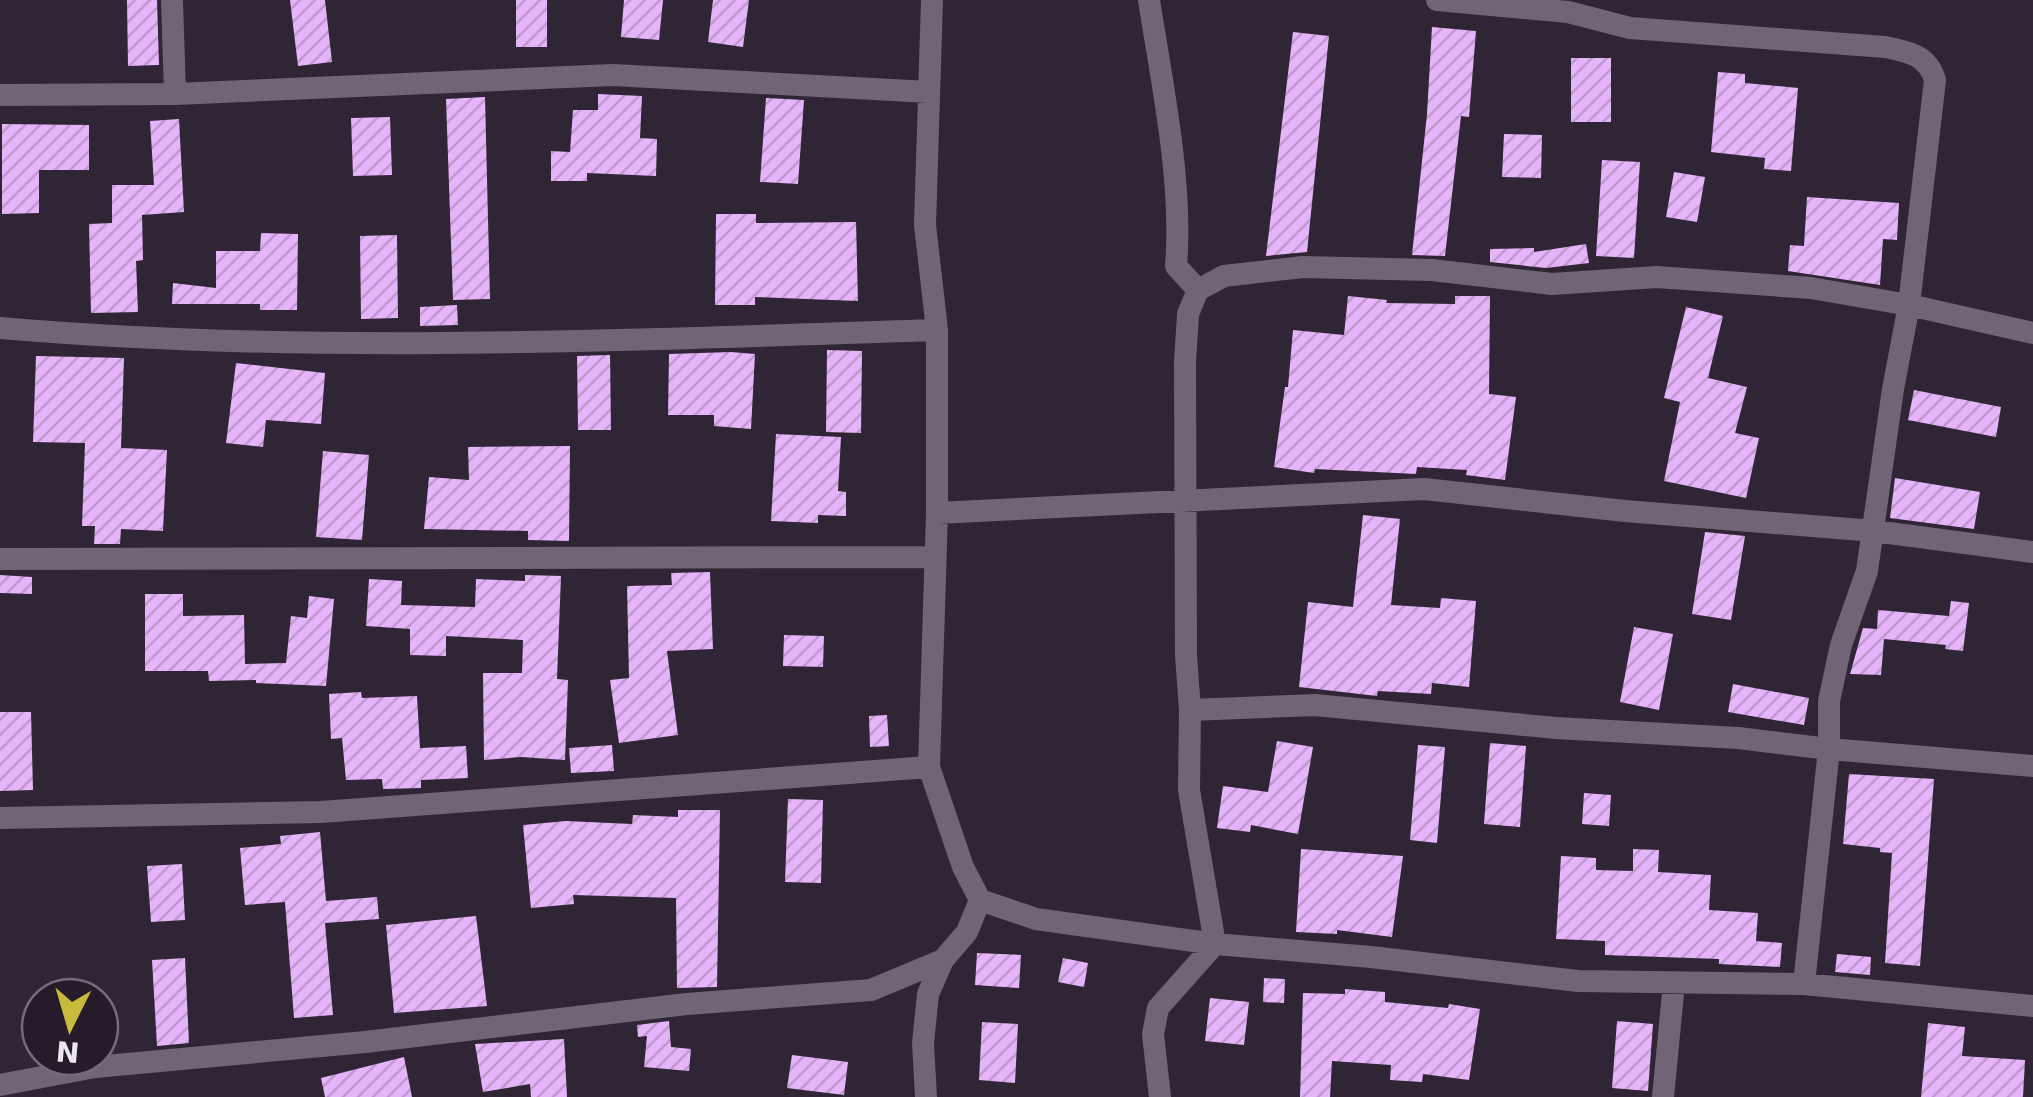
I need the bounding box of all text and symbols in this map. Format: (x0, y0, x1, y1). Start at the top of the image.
north arrow (20, 977, 120, 1077)
text: N (55, 1034, 81, 1069)

